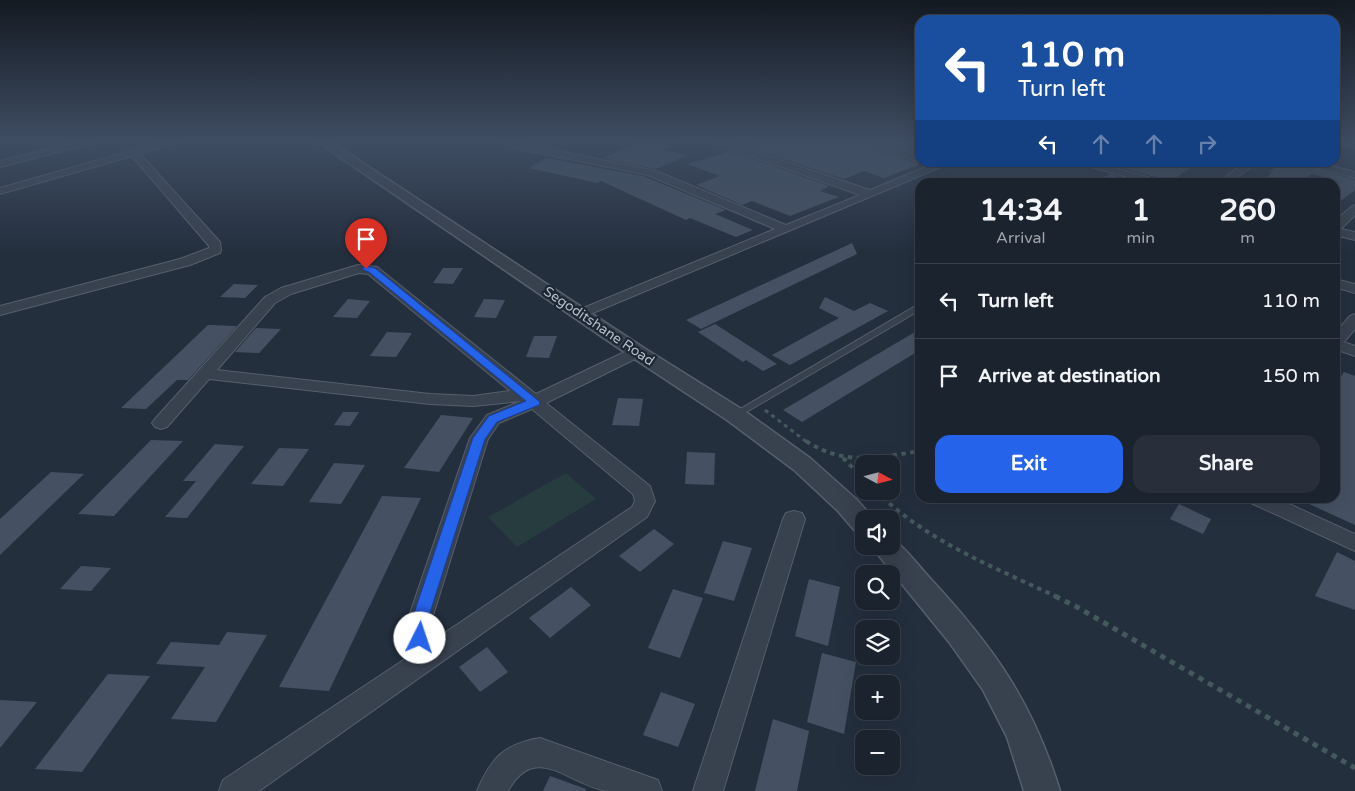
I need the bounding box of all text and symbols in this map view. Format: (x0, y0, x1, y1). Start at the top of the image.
text: 110 m (1018, 34, 1125, 76)
icon: left (935, 35, 1000, 100)
text: Turn left (1018, 76, 1106, 102)
icon: left (1034, 130, 1062, 158)
icon: ahead (1087, 130, 1115, 158)
icon: ahead (1140, 130, 1168, 158)
icon: right (1193, 130, 1221, 158)
text: 14:34 (979, 192, 1062, 229)
text: 1 (1131, 192, 1150, 229)
text: 260 (1219, 192, 1276, 229)
pin (345, 218, 387, 269)
icon: arrive (352, 225, 380, 253)
text: Arrival (996, 228, 1046, 248)
text: min (1127, 228, 1155, 248)
text: m (1240, 228, 1255, 248)
street label: Segoditshane Road (540, 283, 658, 369)
icon: left (935, 287, 963, 315)
text: Turn left (978, 290, 1054, 312)
text: 110 m (1262, 290, 1320, 312)
icon: arrive (935, 362, 963, 390)
text: Arrive at destination (978, 365, 1161, 387)
text: 150 m (1262, 365, 1320, 387)
button: Exit (935, 435, 1123, 493)
button: Share (1133, 435, 1320, 493)
north arrow (855, 455, 900, 500)
map controls (855, 455, 900, 775)
button: sound (855, 510, 900, 555)
button: search (855, 565, 900, 610)
position arrow (393, 611, 445, 663)
button: layers (855, 620, 900, 665)
button: + (855, 675, 900, 720)
button: − (855, 730, 900, 775)

